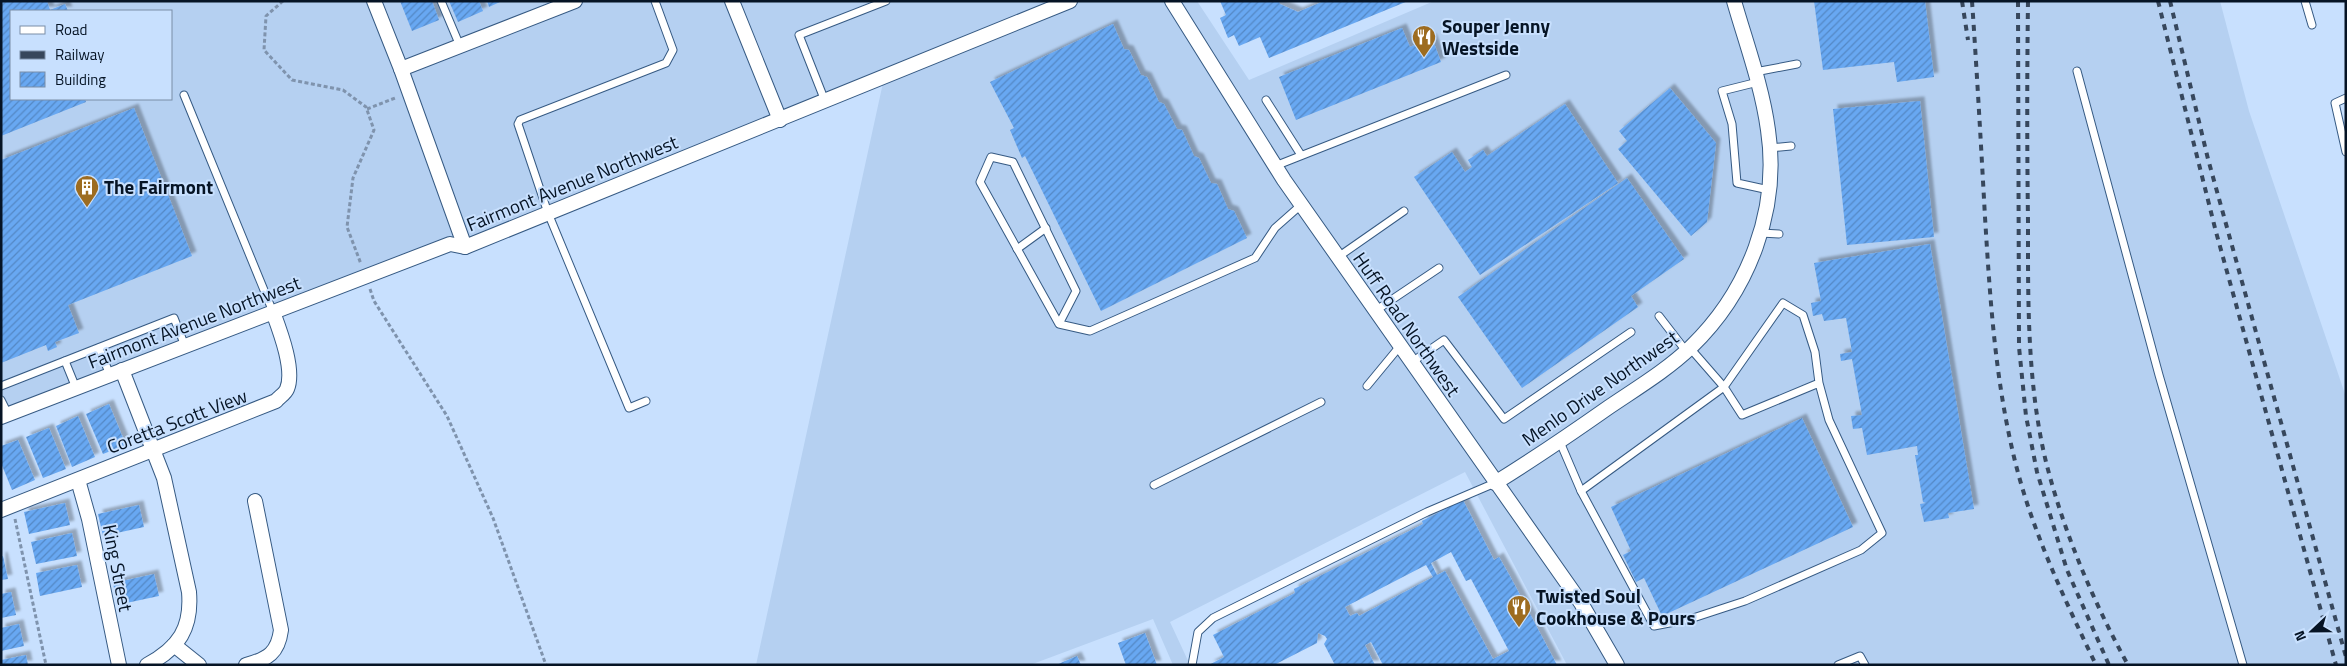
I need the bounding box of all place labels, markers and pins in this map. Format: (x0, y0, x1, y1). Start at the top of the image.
place label: Souper Jenny Westside (1442, 11, 1550, 62)
restaurant icon: Souper Jenny Westside (1411, 24, 1437, 58)
place label: The Fairmont (104, 172, 213, 201)
building icon: The Fairmont (74, 174, 100, 208)
place label: Twisted Soul Cookhouse & Pours (1536, 581, 1695, 632)
restaurant icon: Twisted Soul Cookhouse & Pours (1506, 594, 1532, 628)

